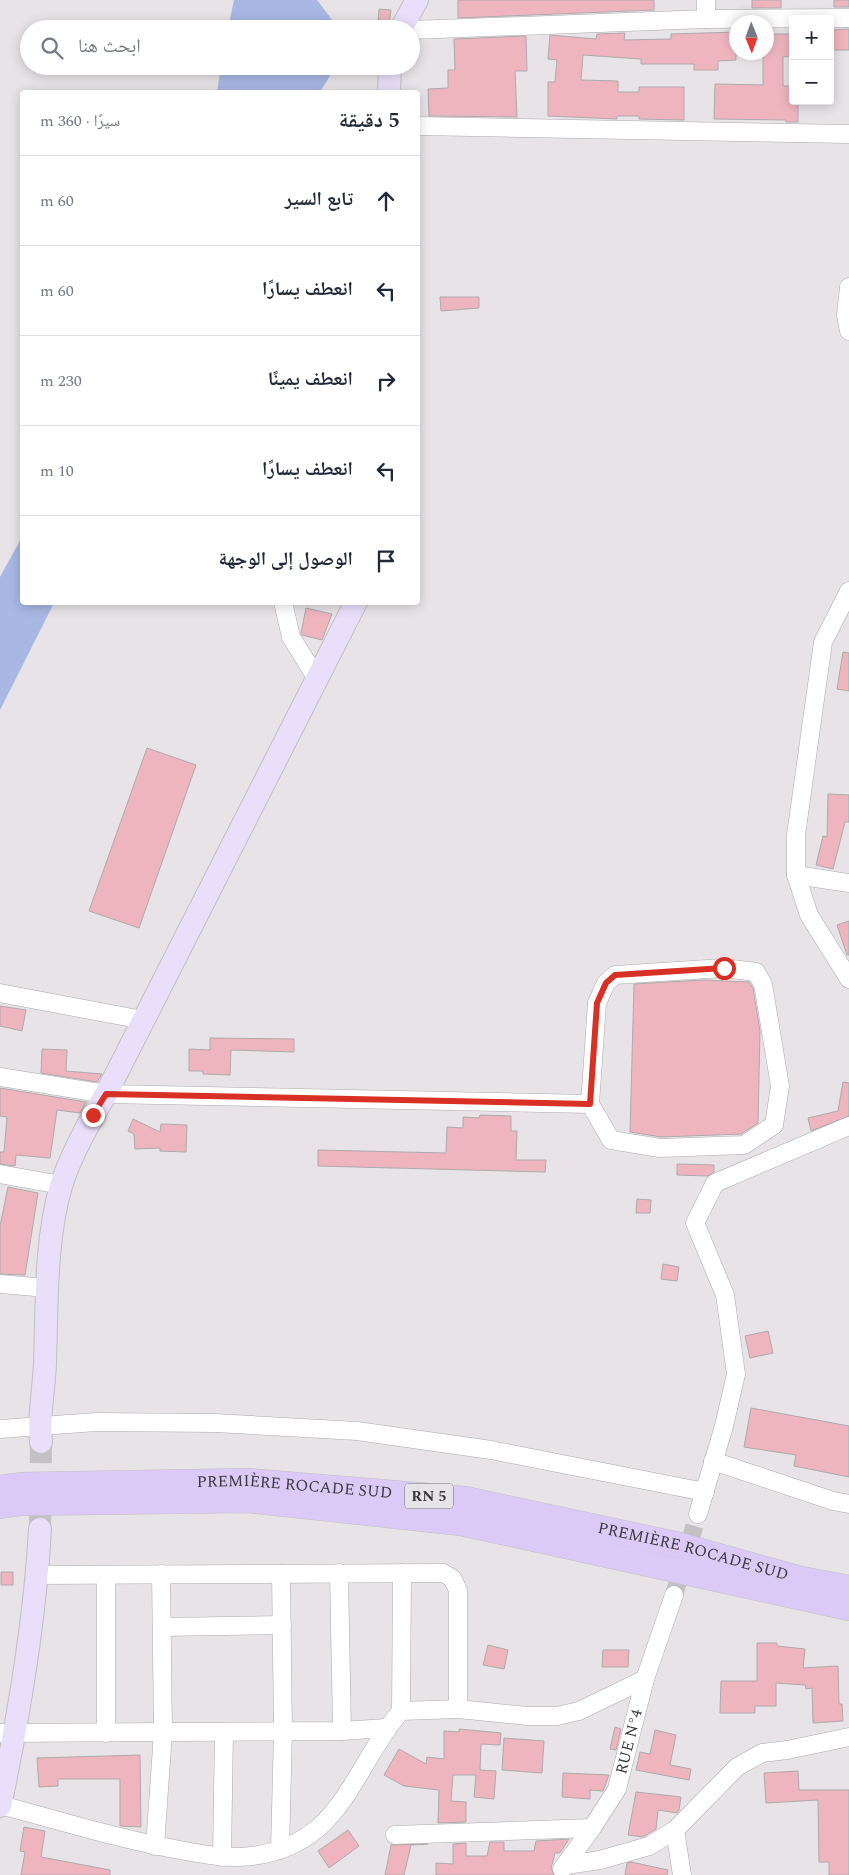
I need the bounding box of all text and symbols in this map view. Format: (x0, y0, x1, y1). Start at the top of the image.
north arrow (729, 15, 774, 60)
map controls (789, 15, 834, 105)
button: + (789, 15, 834, 60)
search box (20, 20, 420, 75)
text: ابحث هنا (78, 32, 141, 61)
icon: search (38, 34, 66, 62)
button: − (789, 60, 834, 105)
text: 5 دقيقة (339, 105, 400, 137)
text: سيرًا · 360 m (40, 109, 120, 133)
text: تابع السير (285, 185, 353, 214)
icon: ahead (372, 187, 400, 215)
text: 60 m (40, 189, 74, 213)
text: انعطف يسارًا (262, 275, 353, 304)
icon: left (372, 277, 400, 305)
text: 60 m (40, 279, 74, 303)
text: انعطف يمينًا (268, 365, 353, 394)
icon: right (372, 367, 400, 395)
text: 230 m (40, 369, 82, 393)
text: انعطف يسارًا (262, 455, 353, 484)
icon: left (372, 457, 400, 485)
text: 10 m (40, 459, 74, 483)
text: الوصول إلى الوجهة (219, 545, 353, 574)
icon: arrive (372, 547, 400, 575)
route start (713, 957, 736, 980)
route end (82, 1104, 105, 1127)
street label: PREMIÈRE ROCADE SUD (197, 1469, 393, 1505)
road number: RN 5 (405, 1484, 453, 1508)
street label: PREMIÈRE ROCADE SUD (595, 1516, 791, 1587)
street label: RUE N°4 (609, 1706, 649, 1777)

